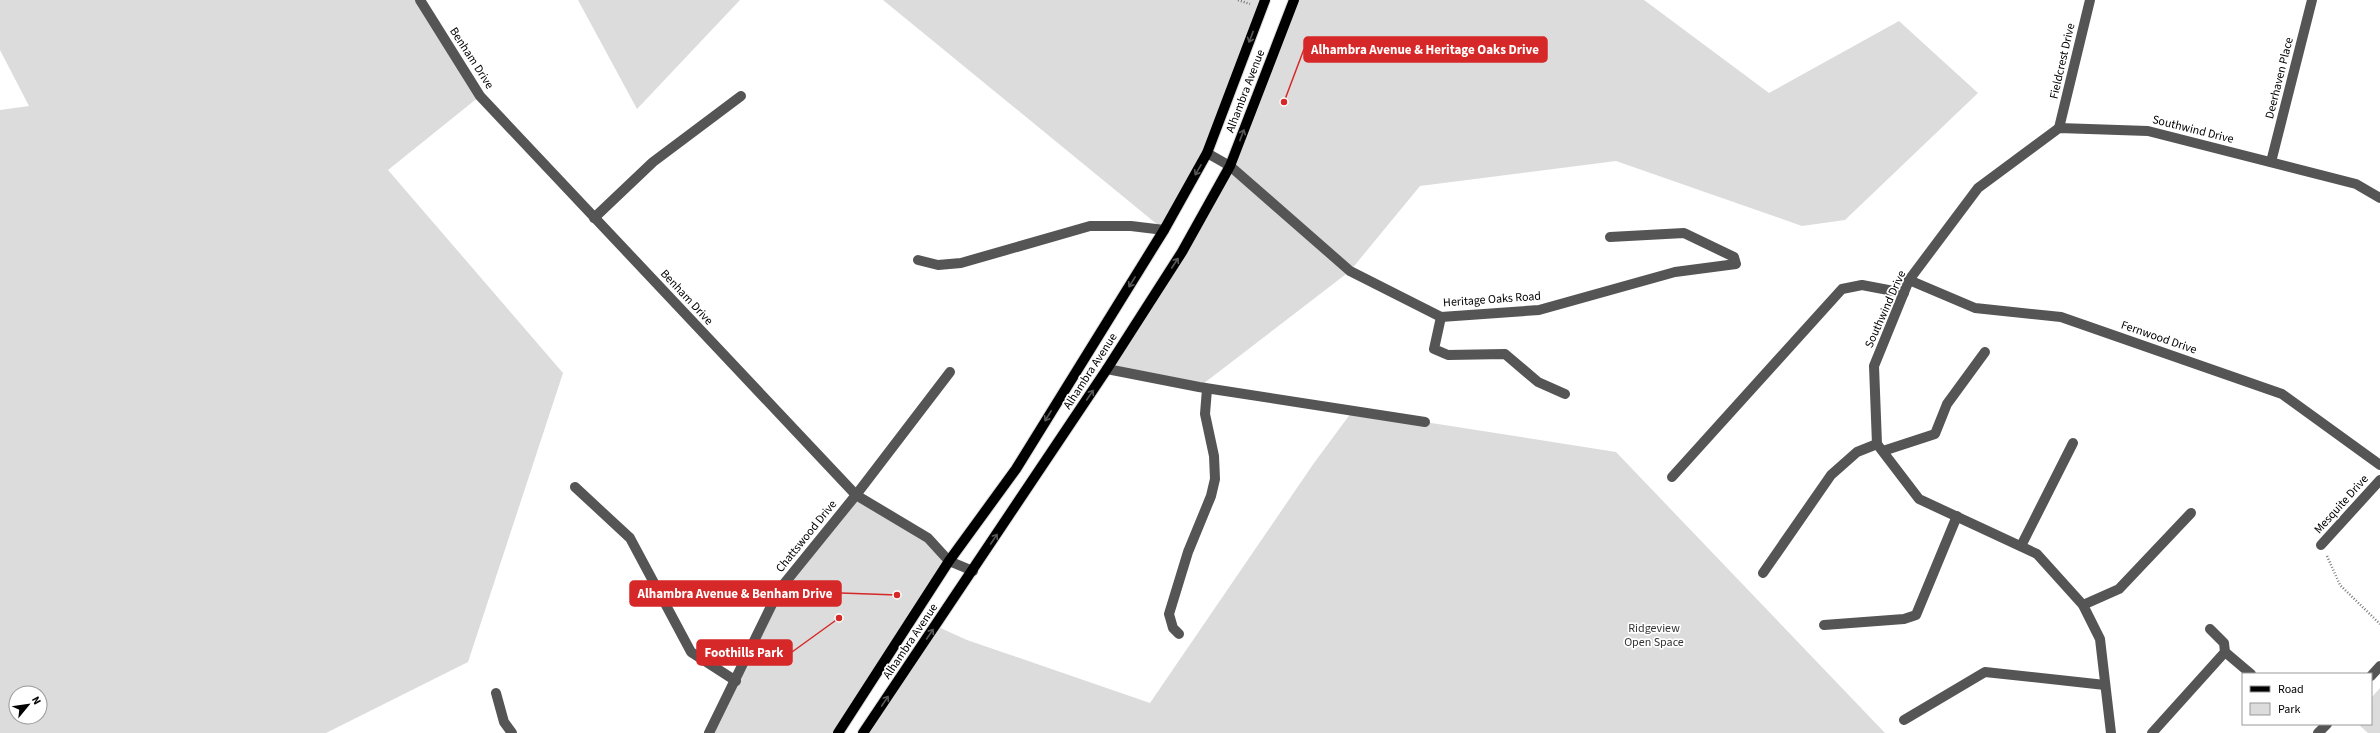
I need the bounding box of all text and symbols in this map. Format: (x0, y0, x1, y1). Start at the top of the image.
street label: Fieldcrest Drive (2046, 22, 2079, 101)
street label: Benham Drive (445, 24, 498, 93)
one-way arrow (1247, 30, 1255, 42)
street label: Deerhaven Place (2261, 35, 2298, 121)
callout: Alhambra Avenue & Heritage Oaks Drive (1304, 37, 1547, 62)
text: Alhambra Avenue & Heritage Oaks Drive (1310, 41, 1539, 59)
street label: Alhambra Avenue (1222, 47, 1269, 135)
street label: Southwind Drive (2150, 111, 2235, 148)
one-way arrow (1238, 130, 1246, 142)
one-way arrow (1193, 164, 1201, 176)
one-way arrow (1172, 257, 1180, 269)
street label: Benham Drive (656, 266, 717, 329)
street label: Southwind Drive (1861, 268, 1910, 351)
one-way arrow (1127, 276, 1135, 288)
street label: Heritage Oaks Road (1442, 288, 1542, 311)
street label: Fernwood Drive (2119, 317, 2199, 358)
street label: Alhambra Avenue (1059, 330, 1122, 413)
one-way arrow (1085, 390, 1094, 401)
one-way arrow (1044, 410, 1052, 422)
street label: Mesquite Drive (2310, 471, 2373, 538)
street label: Chattswood Drive (772, 496, 841, 576)
one-way arrow (990, 533, 998, 544)
callout: Alhambra Avenue & Benham Drive (630, 581, 841, 606)
text: Alhambra Avenue & Benham Drive (637, 585, 833, 603)
street label: Alhambra Avenue (879, 600, 942, 683)
park label: Ridgeview Open Space (1624, 620, 1684, 651)
one-way arrow (926, 628, 934, 639)
callout: Foothills Park (697, 640, 792, 665)
text: Foothills Park (705, 644, 784, 662)
legend (2242, 673, 2372, 725)
text: Road (2278, 681, 2304, 698)
north arrow (8, 685, 48, 725)
text: N (28, 694, 45, 707)
one-way arrow (881, 696, 889, 707)
text: Park (2278, 701, 2300, 718)

